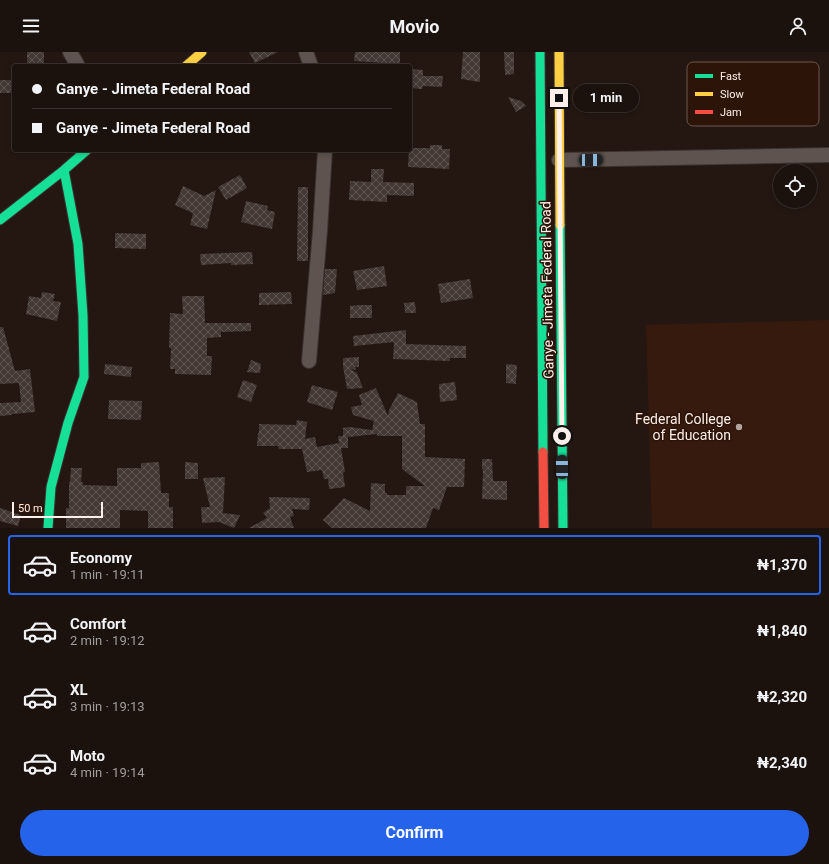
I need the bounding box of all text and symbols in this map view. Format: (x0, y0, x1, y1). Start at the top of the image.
icon: menu (20, 15, 42, 37)
icon: person (787, 15, 809, 37)
text: Movio (390, 16, 439, 37)
legend (687, 62, 819, 126)
text: Fast (720, 70, 742, 83)
text: Ganye - Jimeta Federal Road (56, 80, 250, 98)
callout: 1 min (573, 84, 639, 112)
text: Slow (720, 88, 744, 101)
route end (550, 89, 568, 107)
text: 1 min (590, 90, 622, 105)
text: Jam (720, 106, 742, 119)
text: Ganye - Jimeta Federal Road (56, 119, 250, 137)
car (579, 154, 603, 166)
map controls (773, 164, 817, 208)
button: locate (773, 164, 817, 208)
street label: Ganye - Jimeta Federal Road (537, 201, 557, 379)
place label: Federal College of Education (635, 411, 731, 443)
marker: Federal College of Education (734, 422, 744, 432)
route start (553, 427, 571, 445)
car (556, 455, 568, 479)
scale bar (12, 500, 103, 519)
text: 50 m (18, 502, 43, 515)
icon: car (22, 547, 58, 583)
text: Economy (70, 549, 132, 567)
text: ₦1,370 (757, 556, 807, 574)
text: 1 min · 19:11 (70, 567, 145, 582)
icon: car (22, 613, 58, 649)
text: Comfort (70, 615, 126, 633)
text: ₦1,840 (757, 622, 807, 640)
text: 2 min · 19:12 (70, 633, 145, 648)
icon: car (22, 679, 58, 715)
text: XL (70, 681, 88, 699)
text: ₦2,320 (757, 688, 807, 706)
text: 3 min · 19:13 (70, 699, 145, 714)
icon: car (22, 745, 58, 781)
text: Moto (70, 747, 105, 765)
text: ₦2,340 (757, 754, 807, 772)
text: 4 min · 19:14 (70, 765, 145, 780)
button: Confirm (20, 810, 809, 856)

